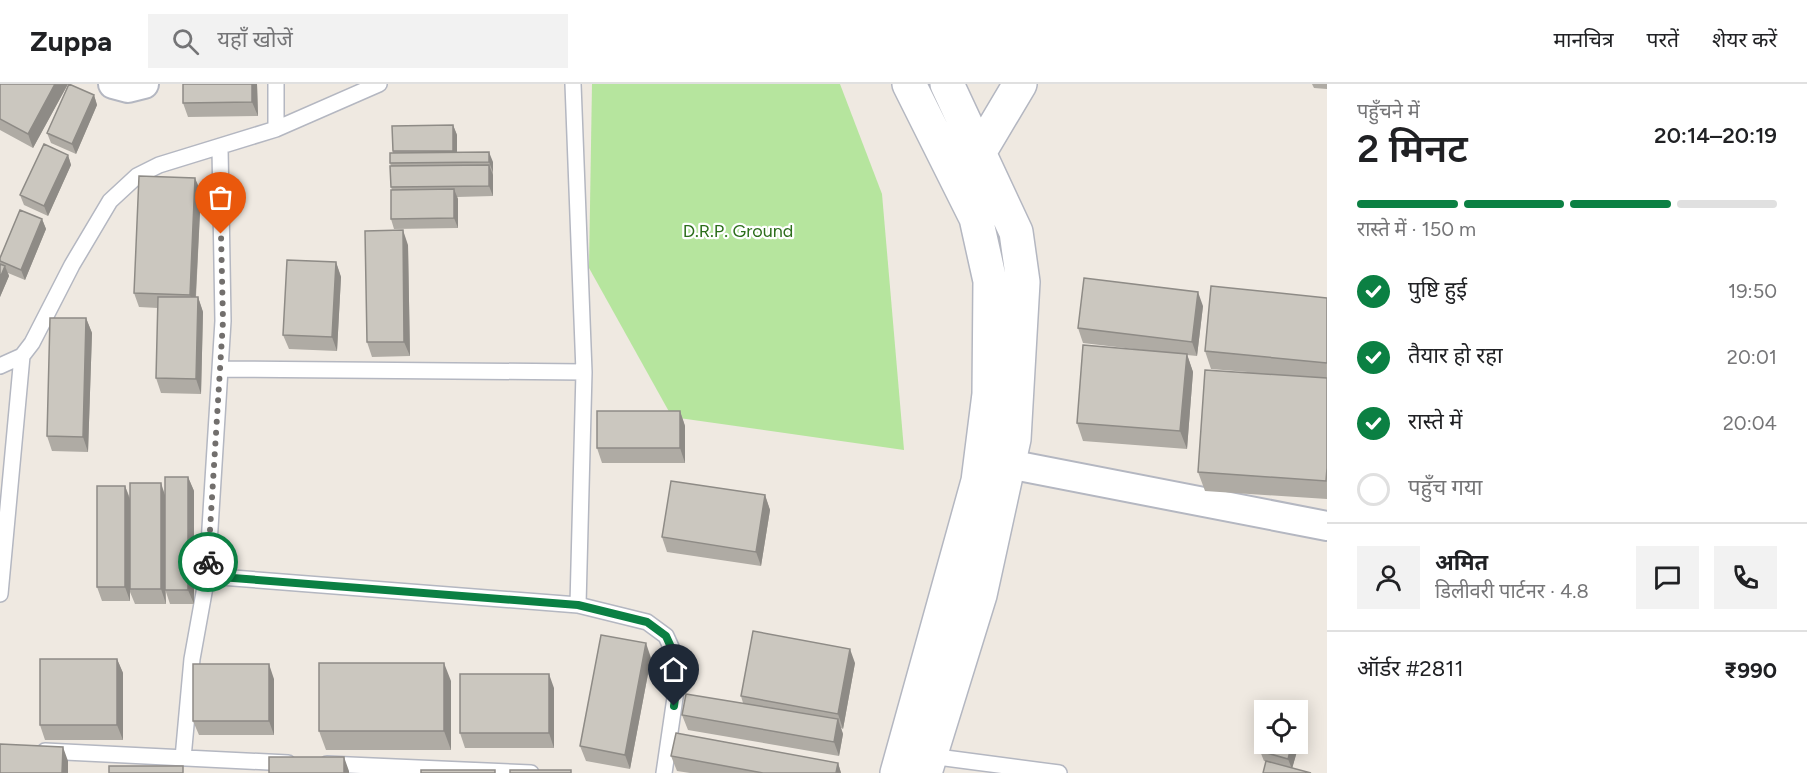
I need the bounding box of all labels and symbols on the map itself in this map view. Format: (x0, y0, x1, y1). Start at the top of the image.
pin (195, 172, 246, 234)
park label: D.R.P. Ground (683, 220, 793, 242)
courier (178, 532, 238, 592)
pin (648, 644, 699, 706)

